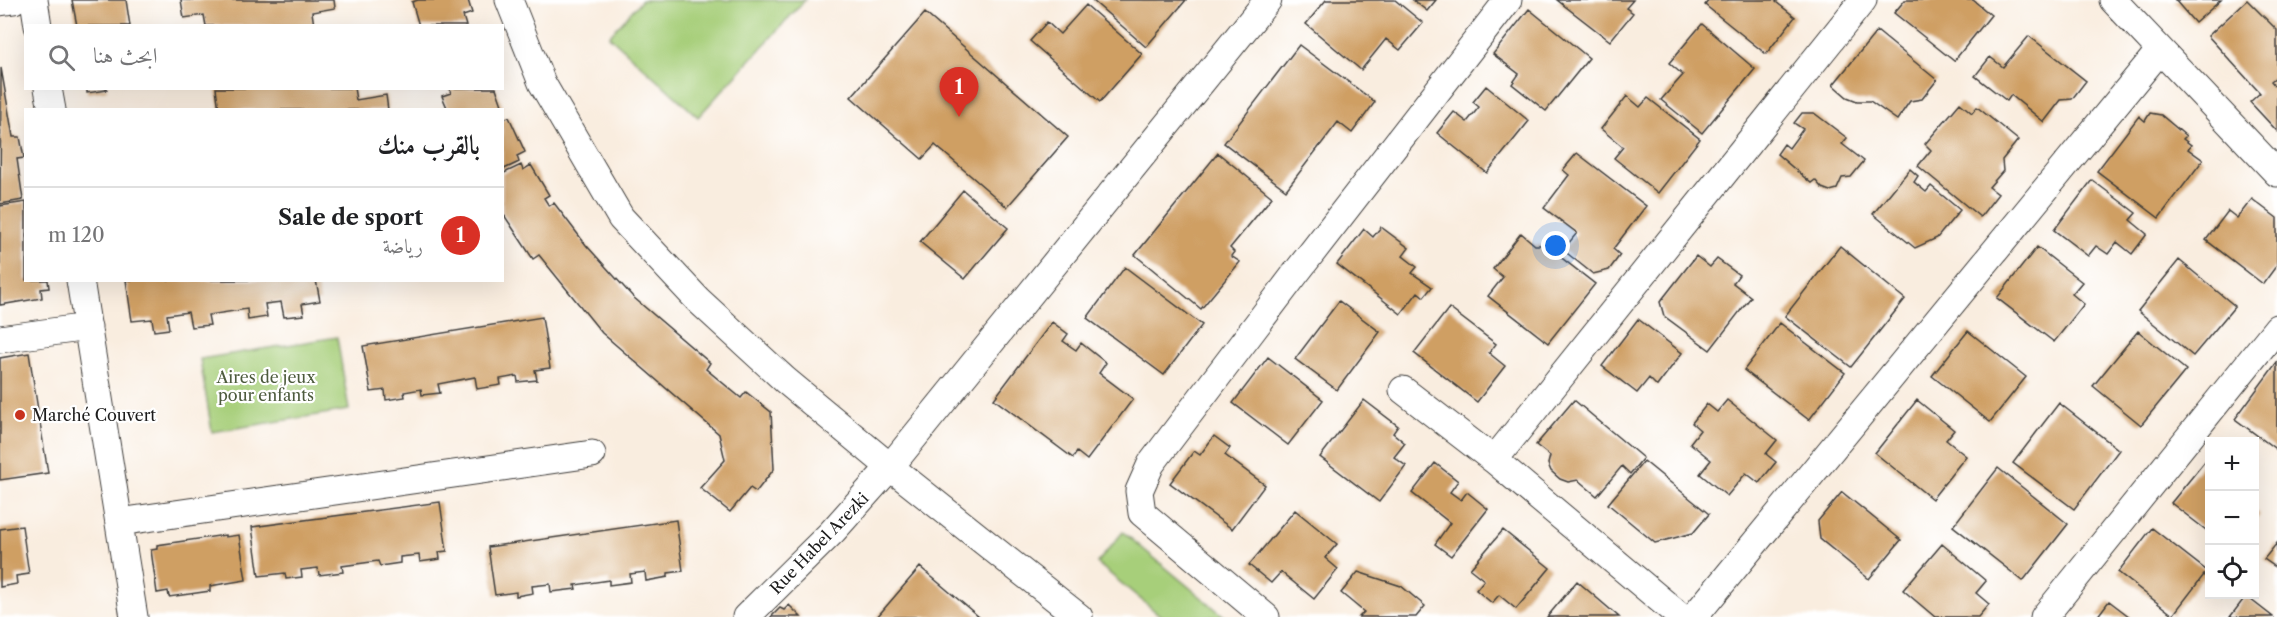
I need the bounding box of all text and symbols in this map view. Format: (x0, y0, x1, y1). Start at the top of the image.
search box (24, 24, 504, 90)
icon: search (45, 41, 78, 74)
text: ابحث هنا (93, 42, 158, 69)
pin: 1 (940, 68, 978, 117)
text: بالقرب منك (377, 129, 480, 161)
text: Sale de sport (278, 204, 423, 231)
text: 120 m (48, 223, 105, 247)
text: 1 (456, 223, 465, 247)
your location (1541, 231, 1570, 260)
text: رياضة (383, 234, 423, 258)
park label: Aires de jeux pour enfants (215, 367, 316, 405)
place label: Marché Couvert (32, 405, 156, 425)
marker: Marché Couvert (13, 408, 27, 422)
map controls (2205, 437, 2259, 599)
button: + (2205, 437, 2259, 491)
street label: Rue Habel Arezki (765, 488, 873, 598)
button: − (2205, 491, 2259, 545)
button: locate (2205, 545, 2259, 599)

